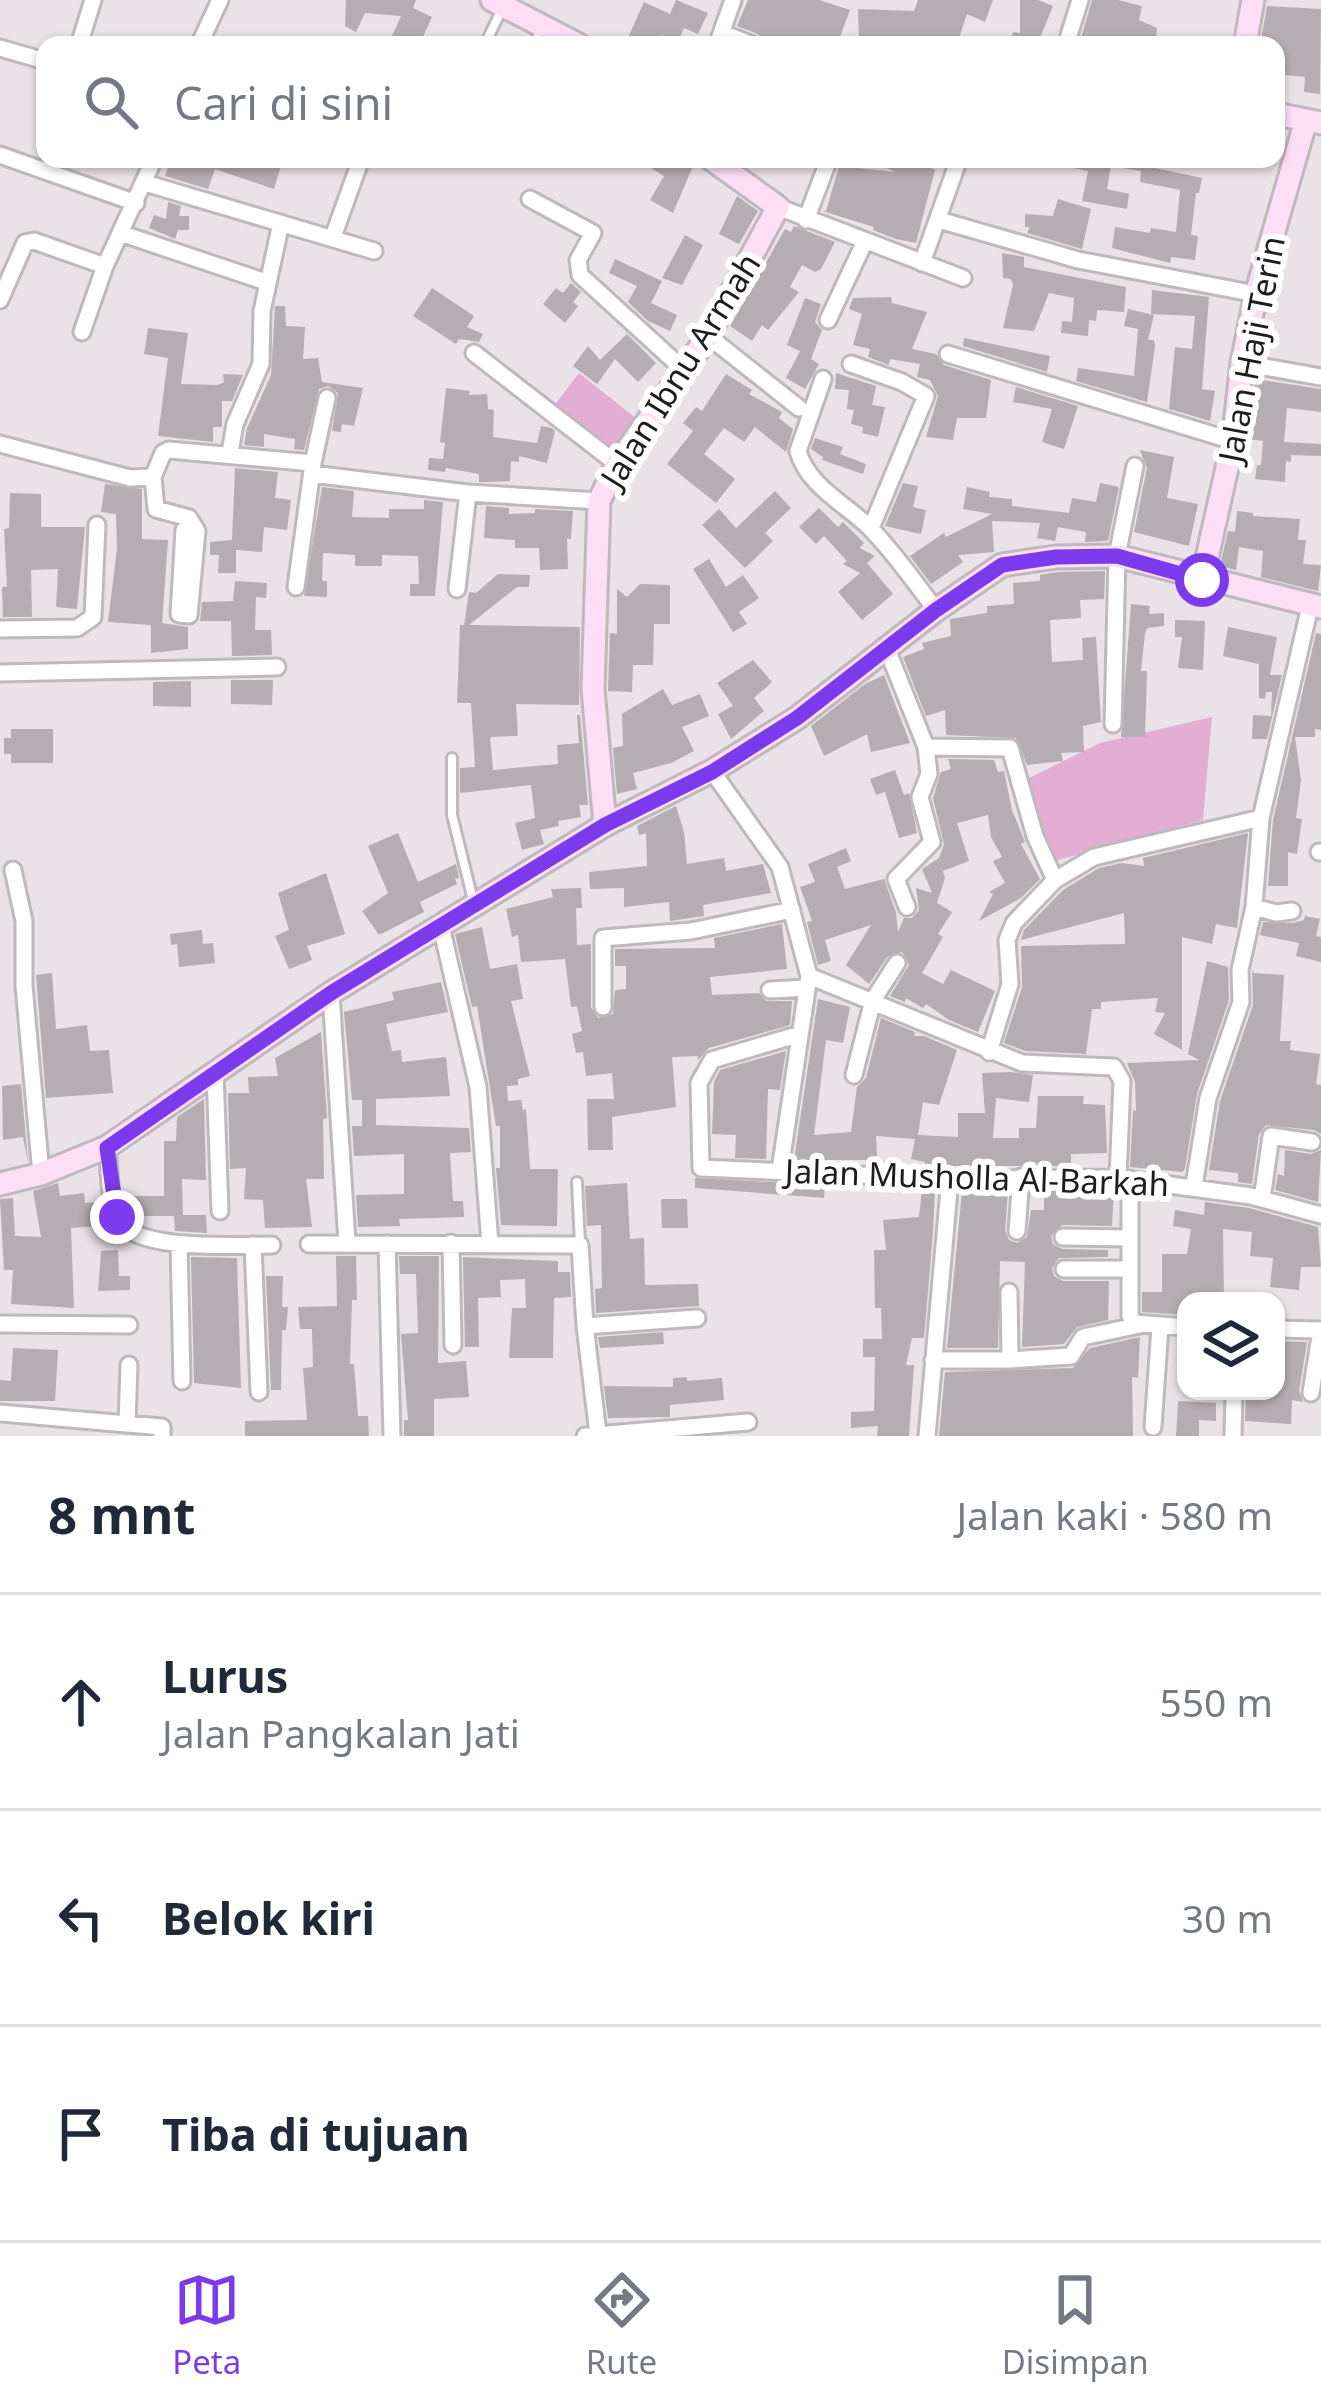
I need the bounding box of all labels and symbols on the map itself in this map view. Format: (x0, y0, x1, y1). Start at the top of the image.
street label: Jalan Haji Terin (1206, 232, 1295, 469)
street label: Jalan Ibnu Armah (588, 244, 770, 498)
route start (1175, 553, 1229, 607)
street label: Jalan Musholla Al-Barkah (781, 1148, 1170, 1206)
route end (90, 1190, 144, 1244)

